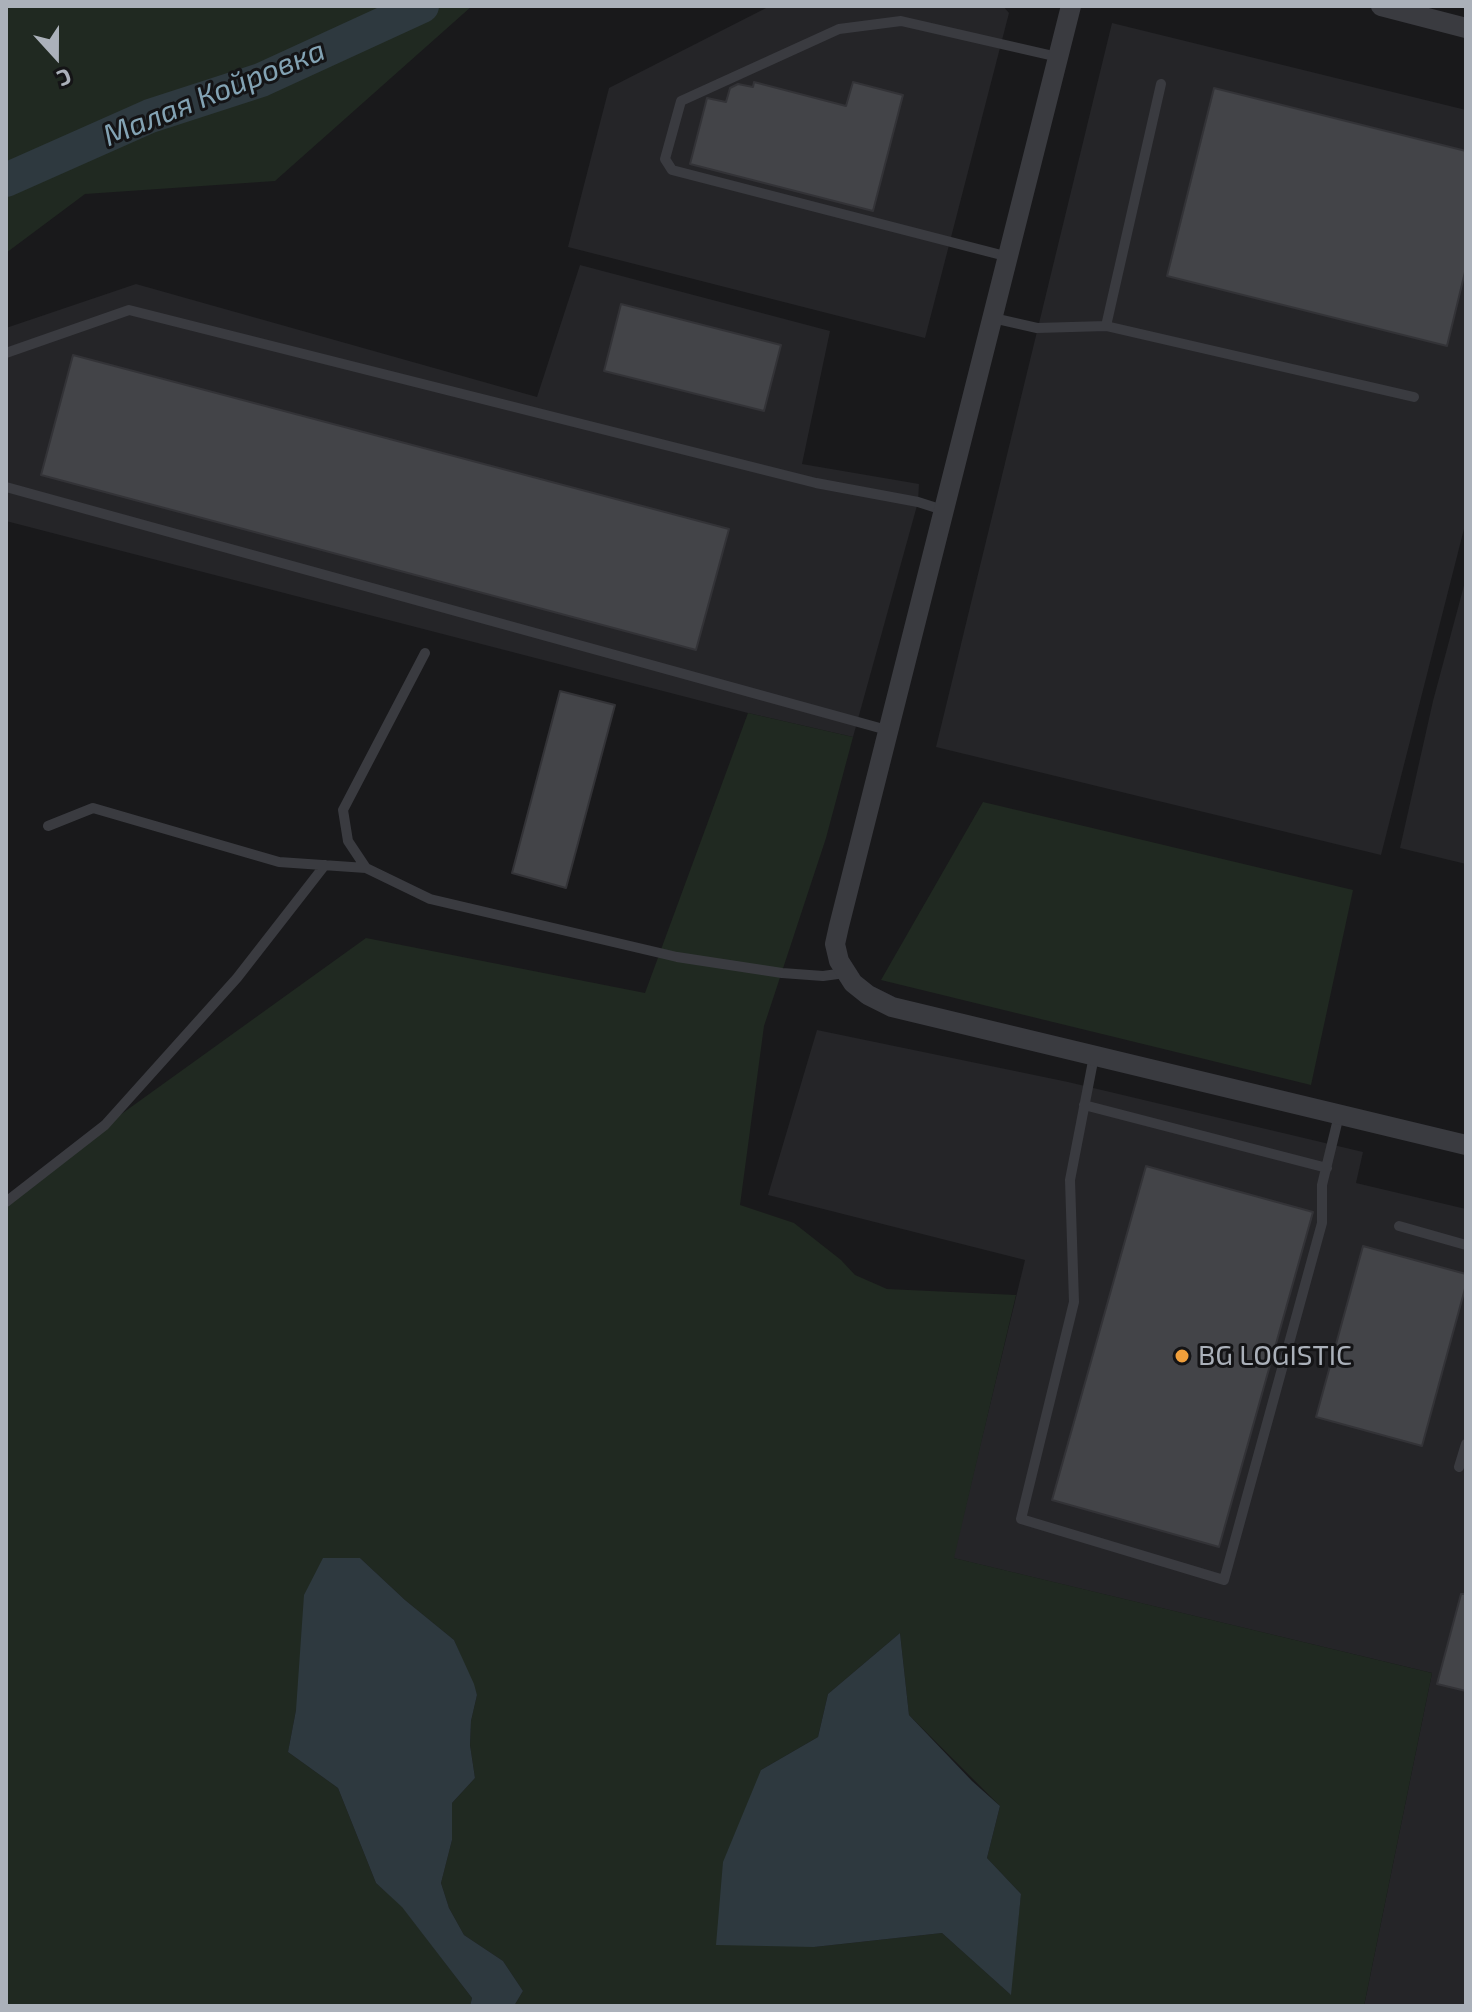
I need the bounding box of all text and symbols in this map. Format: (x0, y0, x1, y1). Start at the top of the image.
north arrow (16, 16, 96, 96)
water label: Малая Койровка (98, 32, 330, 154)
text: С (54, 64, 75, 93)
place label: BG LOGISTIC (1198, 1339, 1352, 1373)
marker: BG LOGISTIC (1173, 1347, 1191, 1365)

